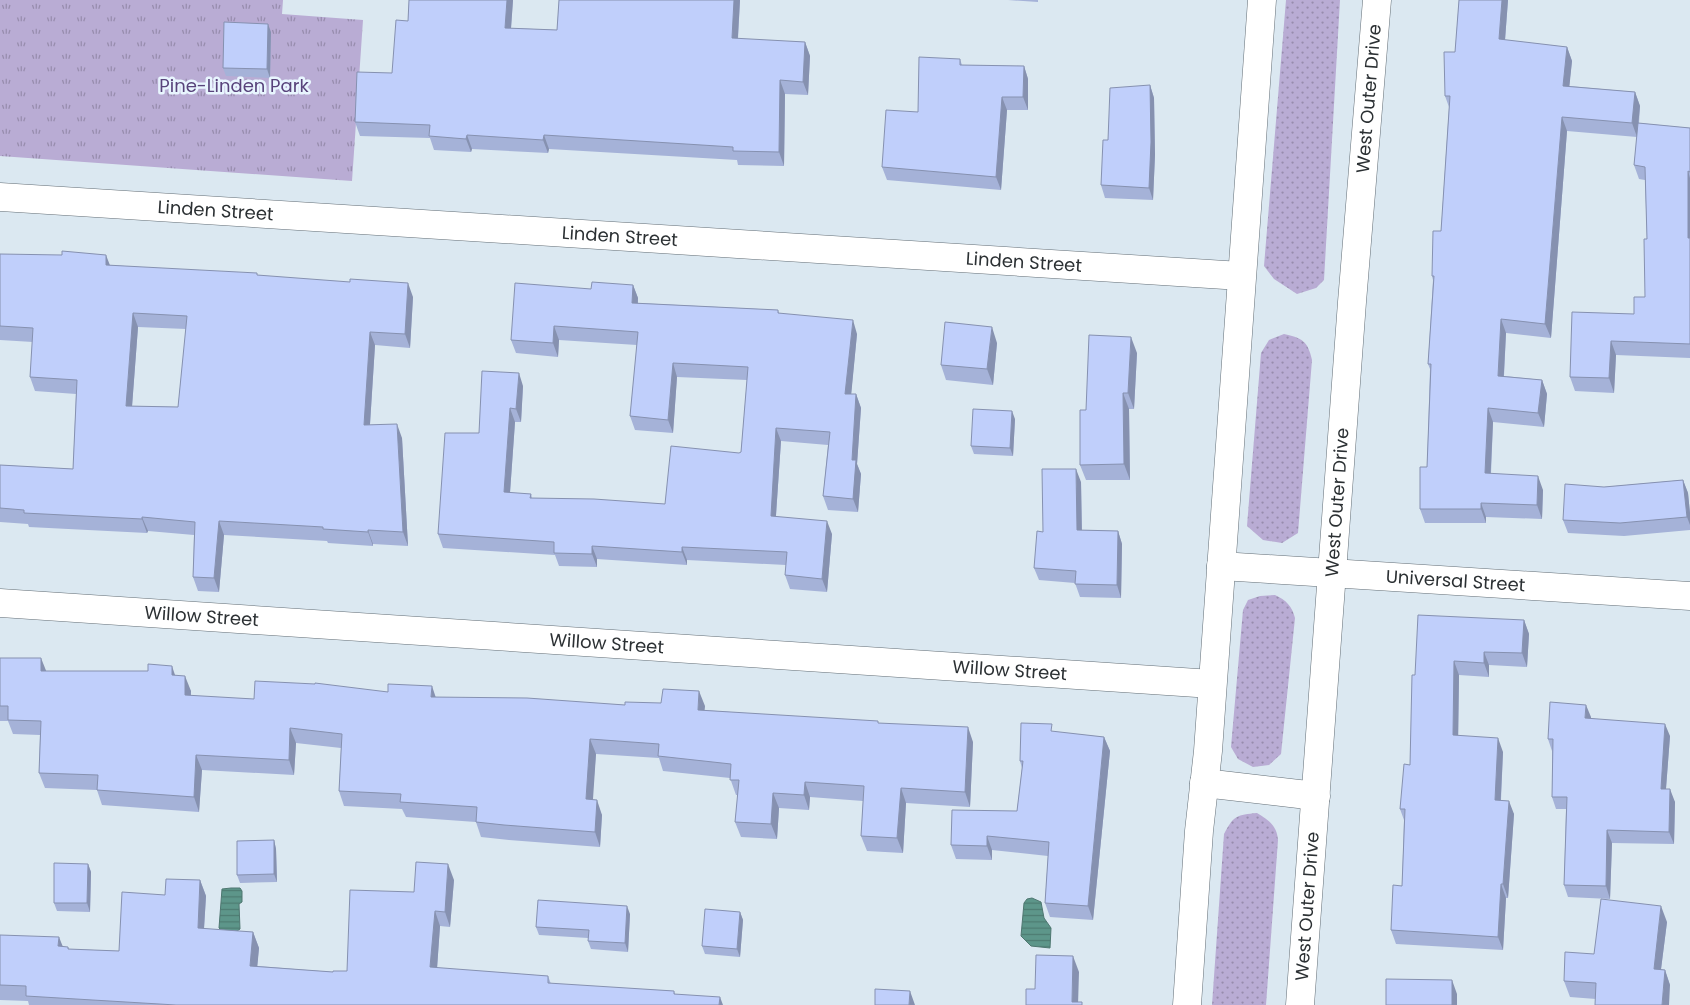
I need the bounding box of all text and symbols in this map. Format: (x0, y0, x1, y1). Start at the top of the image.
street label: West Outer Drive (1350, 23, 1387, 174)
park label: Pine-Linden Park (159, 73, 309, 98)
street label: Linden Street (157, 194, 274, 226)
street label: Linden Street (561, 220, 679, 252)
street label: Linden Street (965, 246, 1083, 278)
street label: West Outer Drive (1319, 427, 1355, 578)
street label: Universal Street (1385, 564, 1526, 597)
street label: Willow Street (143, 600, 260, 632)
street label: Willow Street (549, 627, 665, 659)
street label: Willow Street (952, 654, 1068, 686)
street label: West Outer Drive (1289, 831, 1325, 982)

